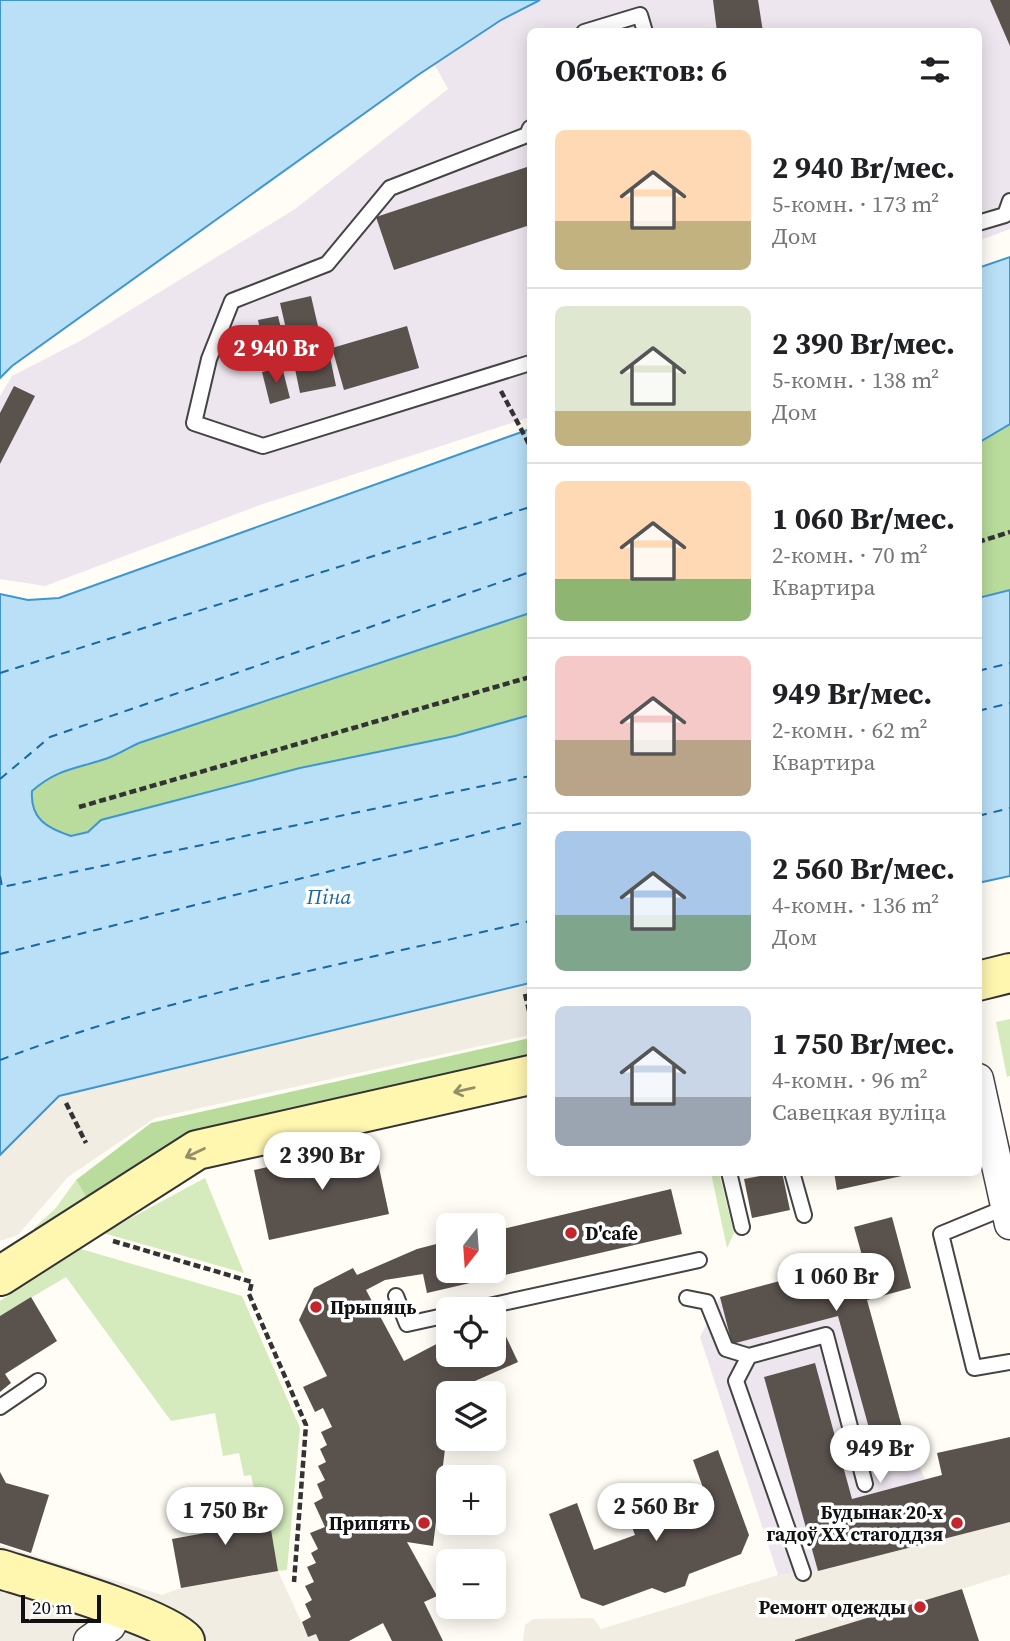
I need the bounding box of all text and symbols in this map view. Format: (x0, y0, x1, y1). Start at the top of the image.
text: Объектов: 6 (555, 50, 727, 91)
icon: filters (916, 51, 954, 89)
text: 2 940 Br/мес. (772, 147, 955, 188)
icon: home (611, 158, 695, 242)
text: 5-комн. · 173 m² (772, 188, 939, 220)
text: Дом (772, 220, 817, 252)
text: 2 390 Br/мес. (772, 323, 955, 364)
pin: 2 940 Br (204, 326, 348, 385)
text: 2 940 Br (233, 332, 319, 364)
icon: home (611, 334, 695, 418)
text: 5-комн. · 138 m² (772, 364, 939, 396)
text: Дом (772, 396, 817, 428)
text: 1 060 Br/мес. (772, 498, 955, 539)
icon: home (611, 509, 695, 593)
text: 2-комн. · 70 m² (772, 539, 928, 571)
text: Квартира (772, 571, 875, 603)
text: 949 Br/мес. (772, 673, 932, 714)
icon: home (611, 684, 695, 768)
text: 2-комн. · 62 m² (772, 714, 928, 746)
text: Квартира (772, 746, 875, 778)
text: 2 560 Br/мес. (772, 848, 955, 889)
icon: home (611, 859, 695, 943)
water label: Піна (306, 882, 351, 911)
text: 4-комн. · 136 m² (772, 889, 939, 921)
text: Дом (772, 921, 817, 953)
text: 1 750 Br/мес. (772, 1023, 955, 1064)
icon: home (611, 1034, 695, 1118)
text: 4-комн. · 96 m² (772, 1064, 928, 1096)
one-way arrow (453, 1084, 476, 1097)
text: Савецкая вуліца (772, 1096, 946, 1128)
pin: 2 390 Br (250, 1132, 394, 1192)
text: 2 390 Br (279, 1139, 365, 1171)
one-way arrow (185, 1147, 206, 1160)
north arrow (436, 1213, 506, 1283)
map controls (436, 1213, 506, 1619)
place label: D'cafe (585, 1220, 638, 1246)
marker: D'cafe (563, 1225, 579, 1241)
pin: 1 060 Br (764, 1254, 908, 1313)
text: 1 060 Br (793, 1260, 879, 1292)
place label: Прыпяць (330, 1294, 416, 1320)
button: locate (436, 1297, 506, 1367)
marker: Прыпяць (308, 1299, 324, 1315)
button: layers (436, 1381, 506, 1451)
pin: 949 Br (823, 1426, 937, 1485)
text: 949 Br (846, 1432, 914, 1464)
button: + (436, 1465, 506, 1535)
pin: 2 560 Br (584, 1484, 728, 1543)
pin: 1 750 Br (153, 1488, 297, 1547)
text: 2 560 Br (613, 1490, 699, 1522)
text: 1 750 Br (182, 1494, 268, 1526)
place label: Будынак 20-х гадоў ХХ стагоддзя (766, 1499, 944, 1547)
place label: Припять (329, 1510, 410, 1536)
marker: Припять (416, 1515, 432, 1531)
marker: Будынак 20-х гадоў ХХ стагоддзя (949, 1515, 965, 1531)
button: − (436, 1549, 506, 1619)
scale bar (21, 1592, 102, 1624)
text: 20 m (32, 1594, 73, 1620)
place label: Ремонт одежды (759, 1594, 906, 1620)
marker: Ремонт одежды (912, 1599, 928, 1615)

